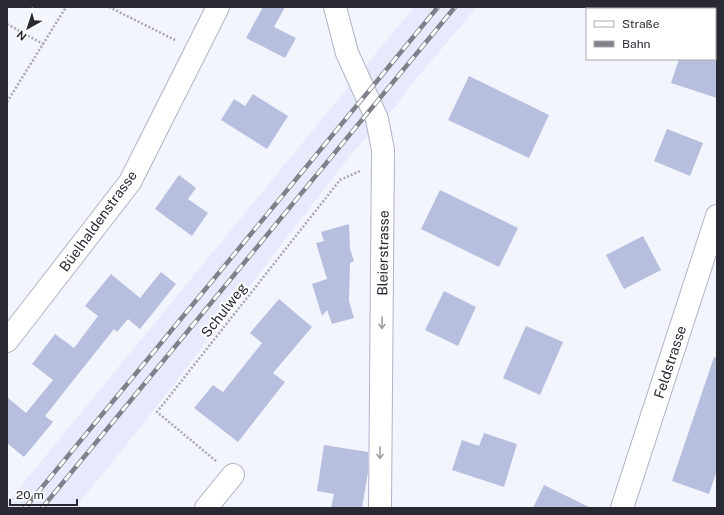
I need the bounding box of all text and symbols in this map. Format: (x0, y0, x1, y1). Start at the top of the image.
north arrow (8, 8, 48, 48)
legend (586, 8, 716, 60)
text: Straße (622, 17, 660, 31)
text: N (15, 28, 29, 43)
text: Bahn (622, 37, 651, 51)
street label: Büelhaldenstrasse (56, 167, 140, 275)
street label: Bleierstrasse (374, 210, 392, 296)
street label: Schulweg (198, 279, 250, 340)
one-way arrow (378, 316, 386, 329)
street label: Feldstrasse (651, 324, 689, 400)
one-way arrow (376, 446, 384, 459)
scale bar (10, 481, 77, 507)
text: 20 m (16, 488, 44, 502)

